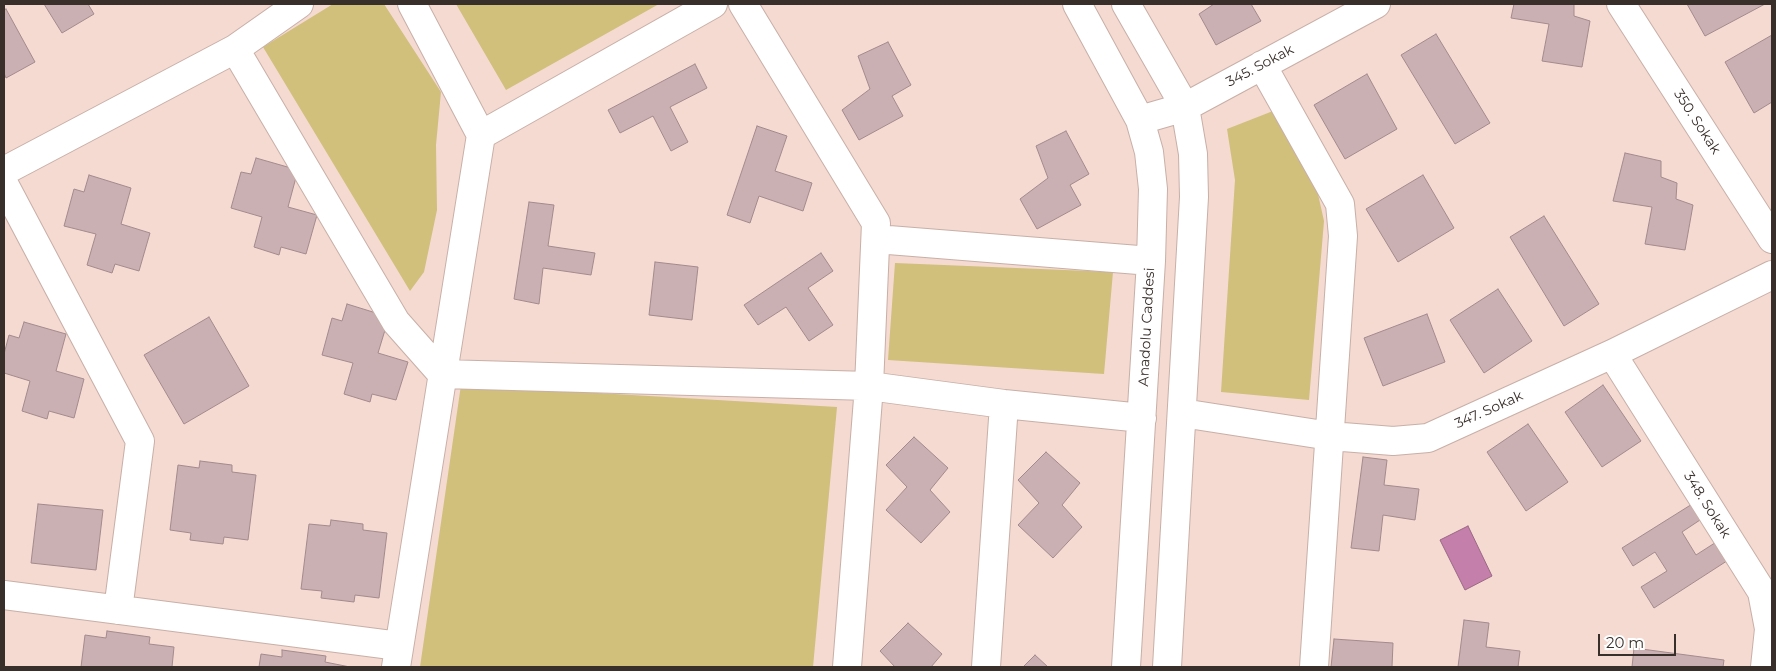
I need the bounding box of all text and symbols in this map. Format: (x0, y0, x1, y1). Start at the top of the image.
street label: 345. Sokak (1223, 41, 1297, 91)
street label: 350. Sokak (1670, 87, 1724, 157)
street label: Anadolu Caddesi (1135, 267, 1159, 387)
street label: 347. Sokak (1452, 388, 1526, 432)
street label: 348. Sokak (1680, 469, 1734, 541)
scale bar (1601, 624, 1678, 656)
text: 20 m (1606, 633, 1644, 652)

